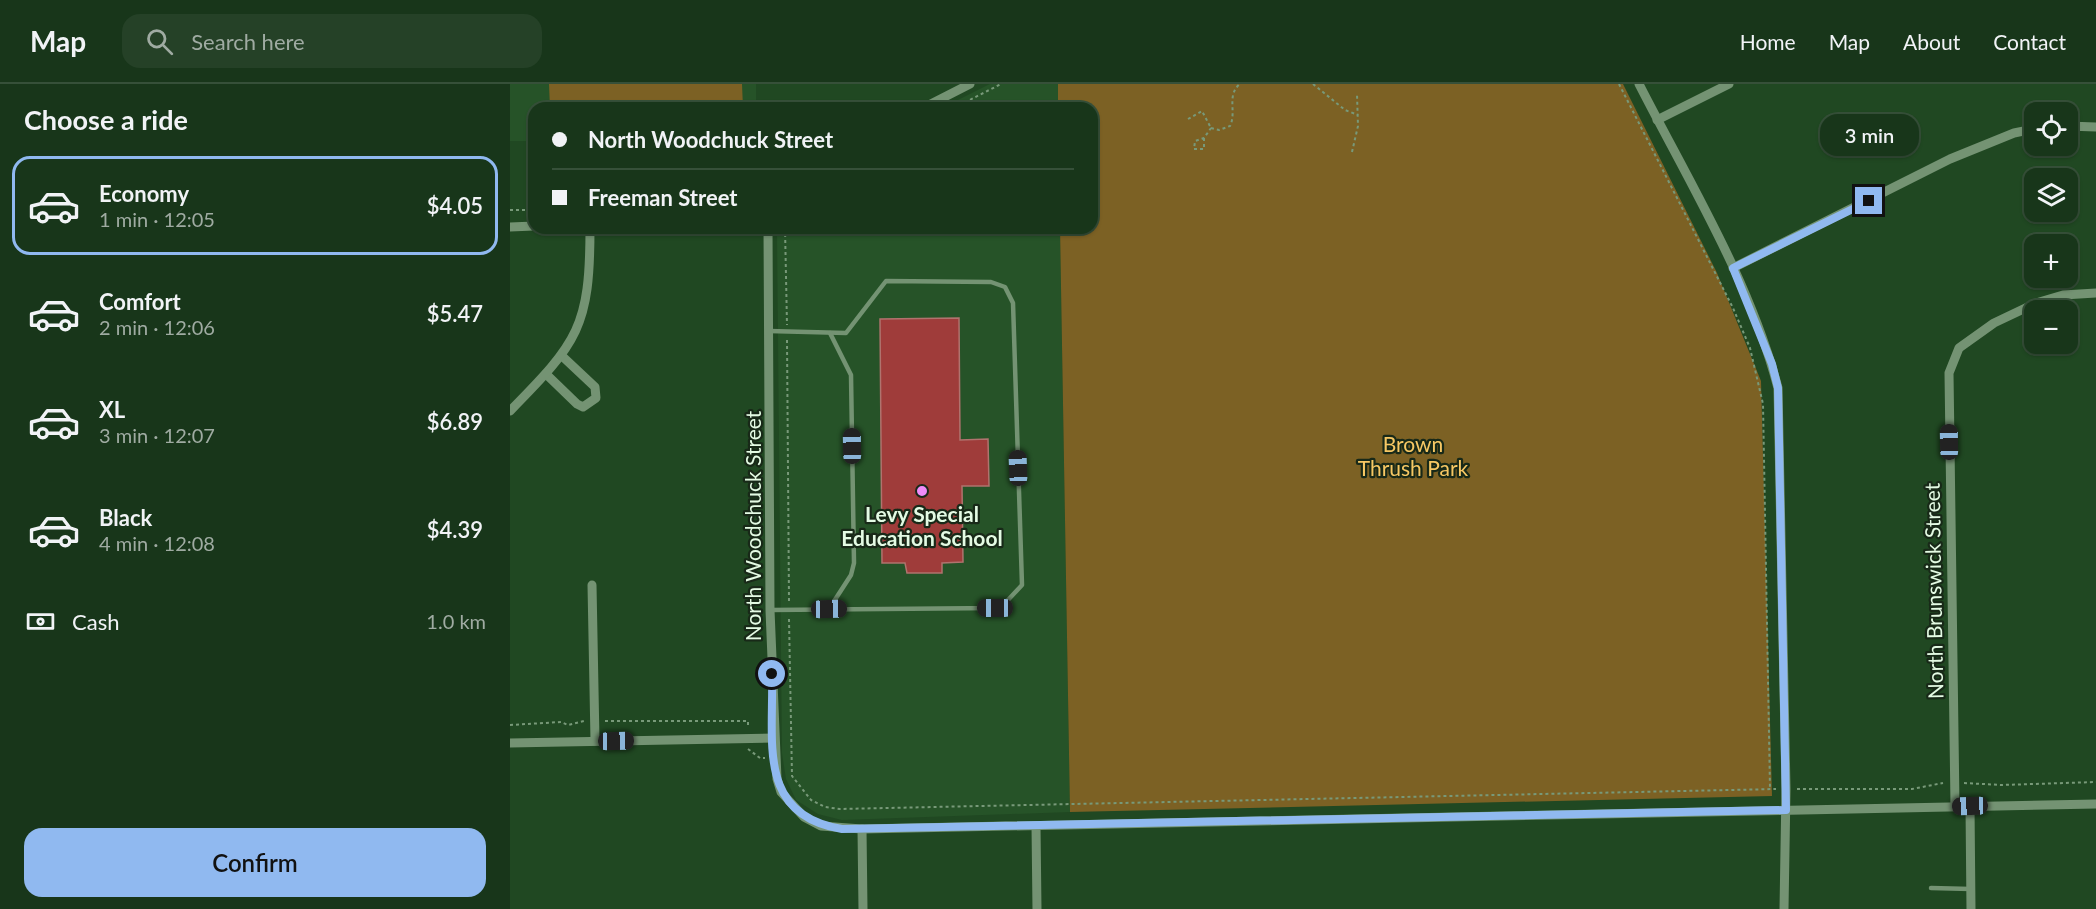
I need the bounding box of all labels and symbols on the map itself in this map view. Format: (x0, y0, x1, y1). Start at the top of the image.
callout: 3 min (1820, 114, 1918, 156)
route end (1855, 187, 1882, 214)
street label: North Woodchuck Street (740, 410, 765, 641)
car (1940, 424, 1958, 460)
car (843, 428, 861, 464)
park label: Brown Thrush Park (1358, 431, 1469, 480)
car (1008, 450, 1028, 486)
street label: North Brunswick Street (1919, 482, 1947, 699)
marker: Levy Special Education School (915, 484, 929, 498)
place label: Levy Special Education School (841, 501, 1003, 550)
car (977, 599, 1013, 617)
car (811, 600, 847, 618)
route start (758, 660, 785, 687)
car (598, 732, 634, 750)
car (1952, 796, 1988, 816)

